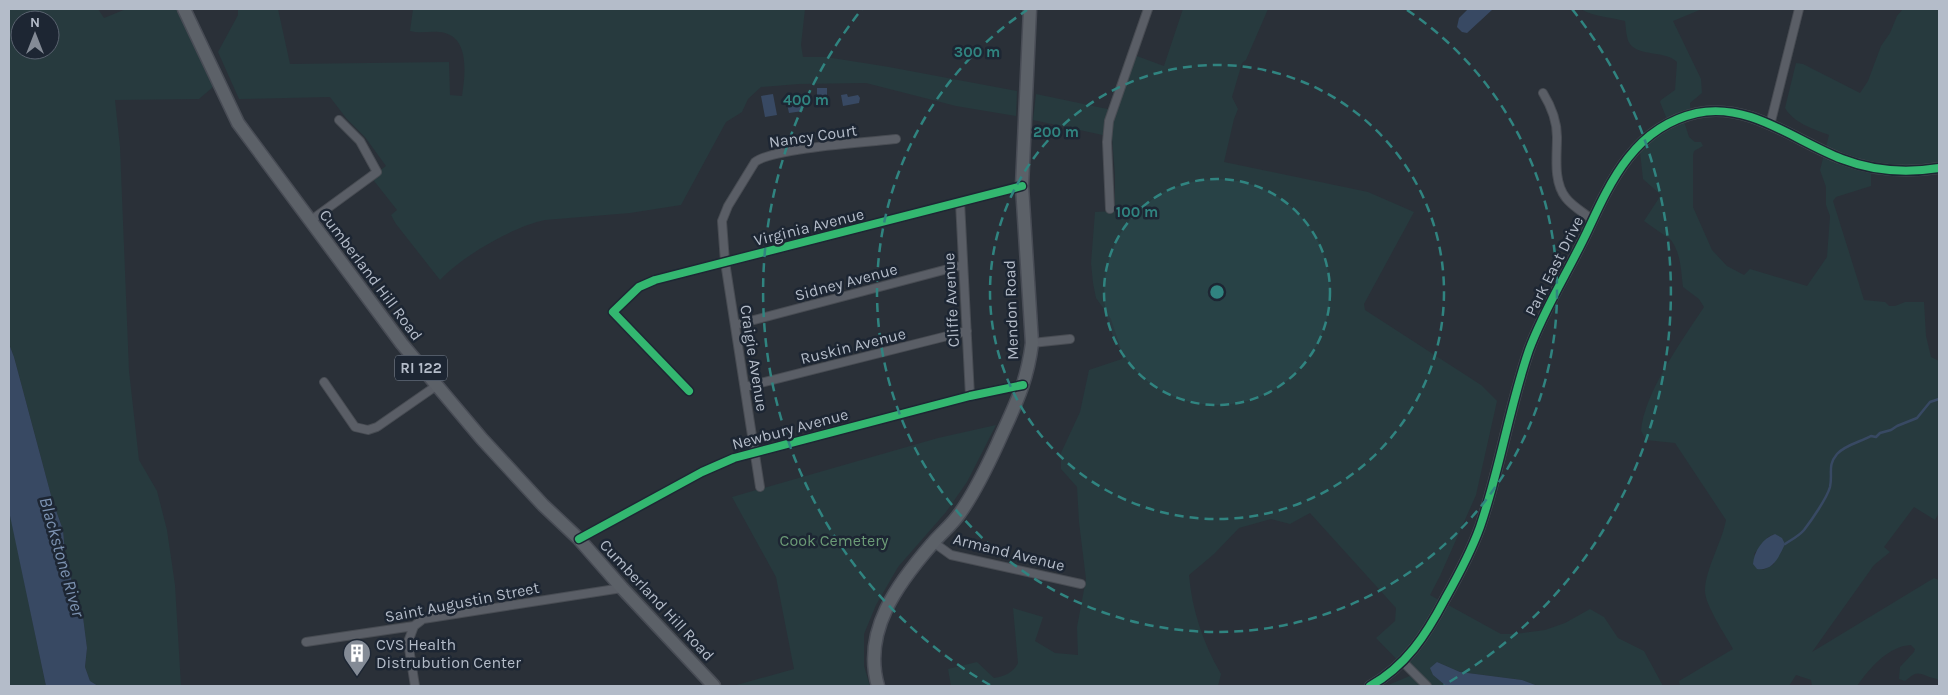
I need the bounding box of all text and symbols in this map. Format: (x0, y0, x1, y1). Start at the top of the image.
north arrow (10, 10, 60, 60)
text: N (30, 14, 40, 31)
text: 300 m (954, 43, 1000, 61)
text: 400 m (783, 91, 829, 109)
street label: Nancy Court (768, 120, 858, 152)
text: 200 m (1033, 123, 1079, 141)
text: 100 m (1116, 203, 1158, 221)
street label: Virginia Avenue (752, 204, 866, 250)
street label: Cumberland Hill Road (315, 206, 427, 344)
street label: Park East Drive (1521, 213, 1587, 319)
street label: Cliffe Avenue (939, 252, 963, 348)
street label: Sidney Avenue (792, 259, 900, 305)
street label: Mendon Road (1000, 260, 1022, 360)
centre of rings (1208, 283, 1226, 301)
street label: Craigie Avenue (736, 303, 772, 413)
street label: Ruskin Avenue (798, 324, 908, 368)
road number: RI 122 (395, 356, 447, 380)
street label: Newbury Avenue (730, 404, 850, 454)
water label: Blackstone River (34, 494, 90, 620)
street label: Armand Avenue (951, 529, 1067, 575)
park label: Cook Cemetery (780, 531, 889, 550)
street label: Cumberland Hill Road (596, 535, 718, 665)
street label: Saint Augustin Street (383, 578, 541, 626)
place label: CVS Health Distrubution Center (376, 635, 521, 672)
building icon: CVS Health Distrubution Center (342, 638, 372, 677)

